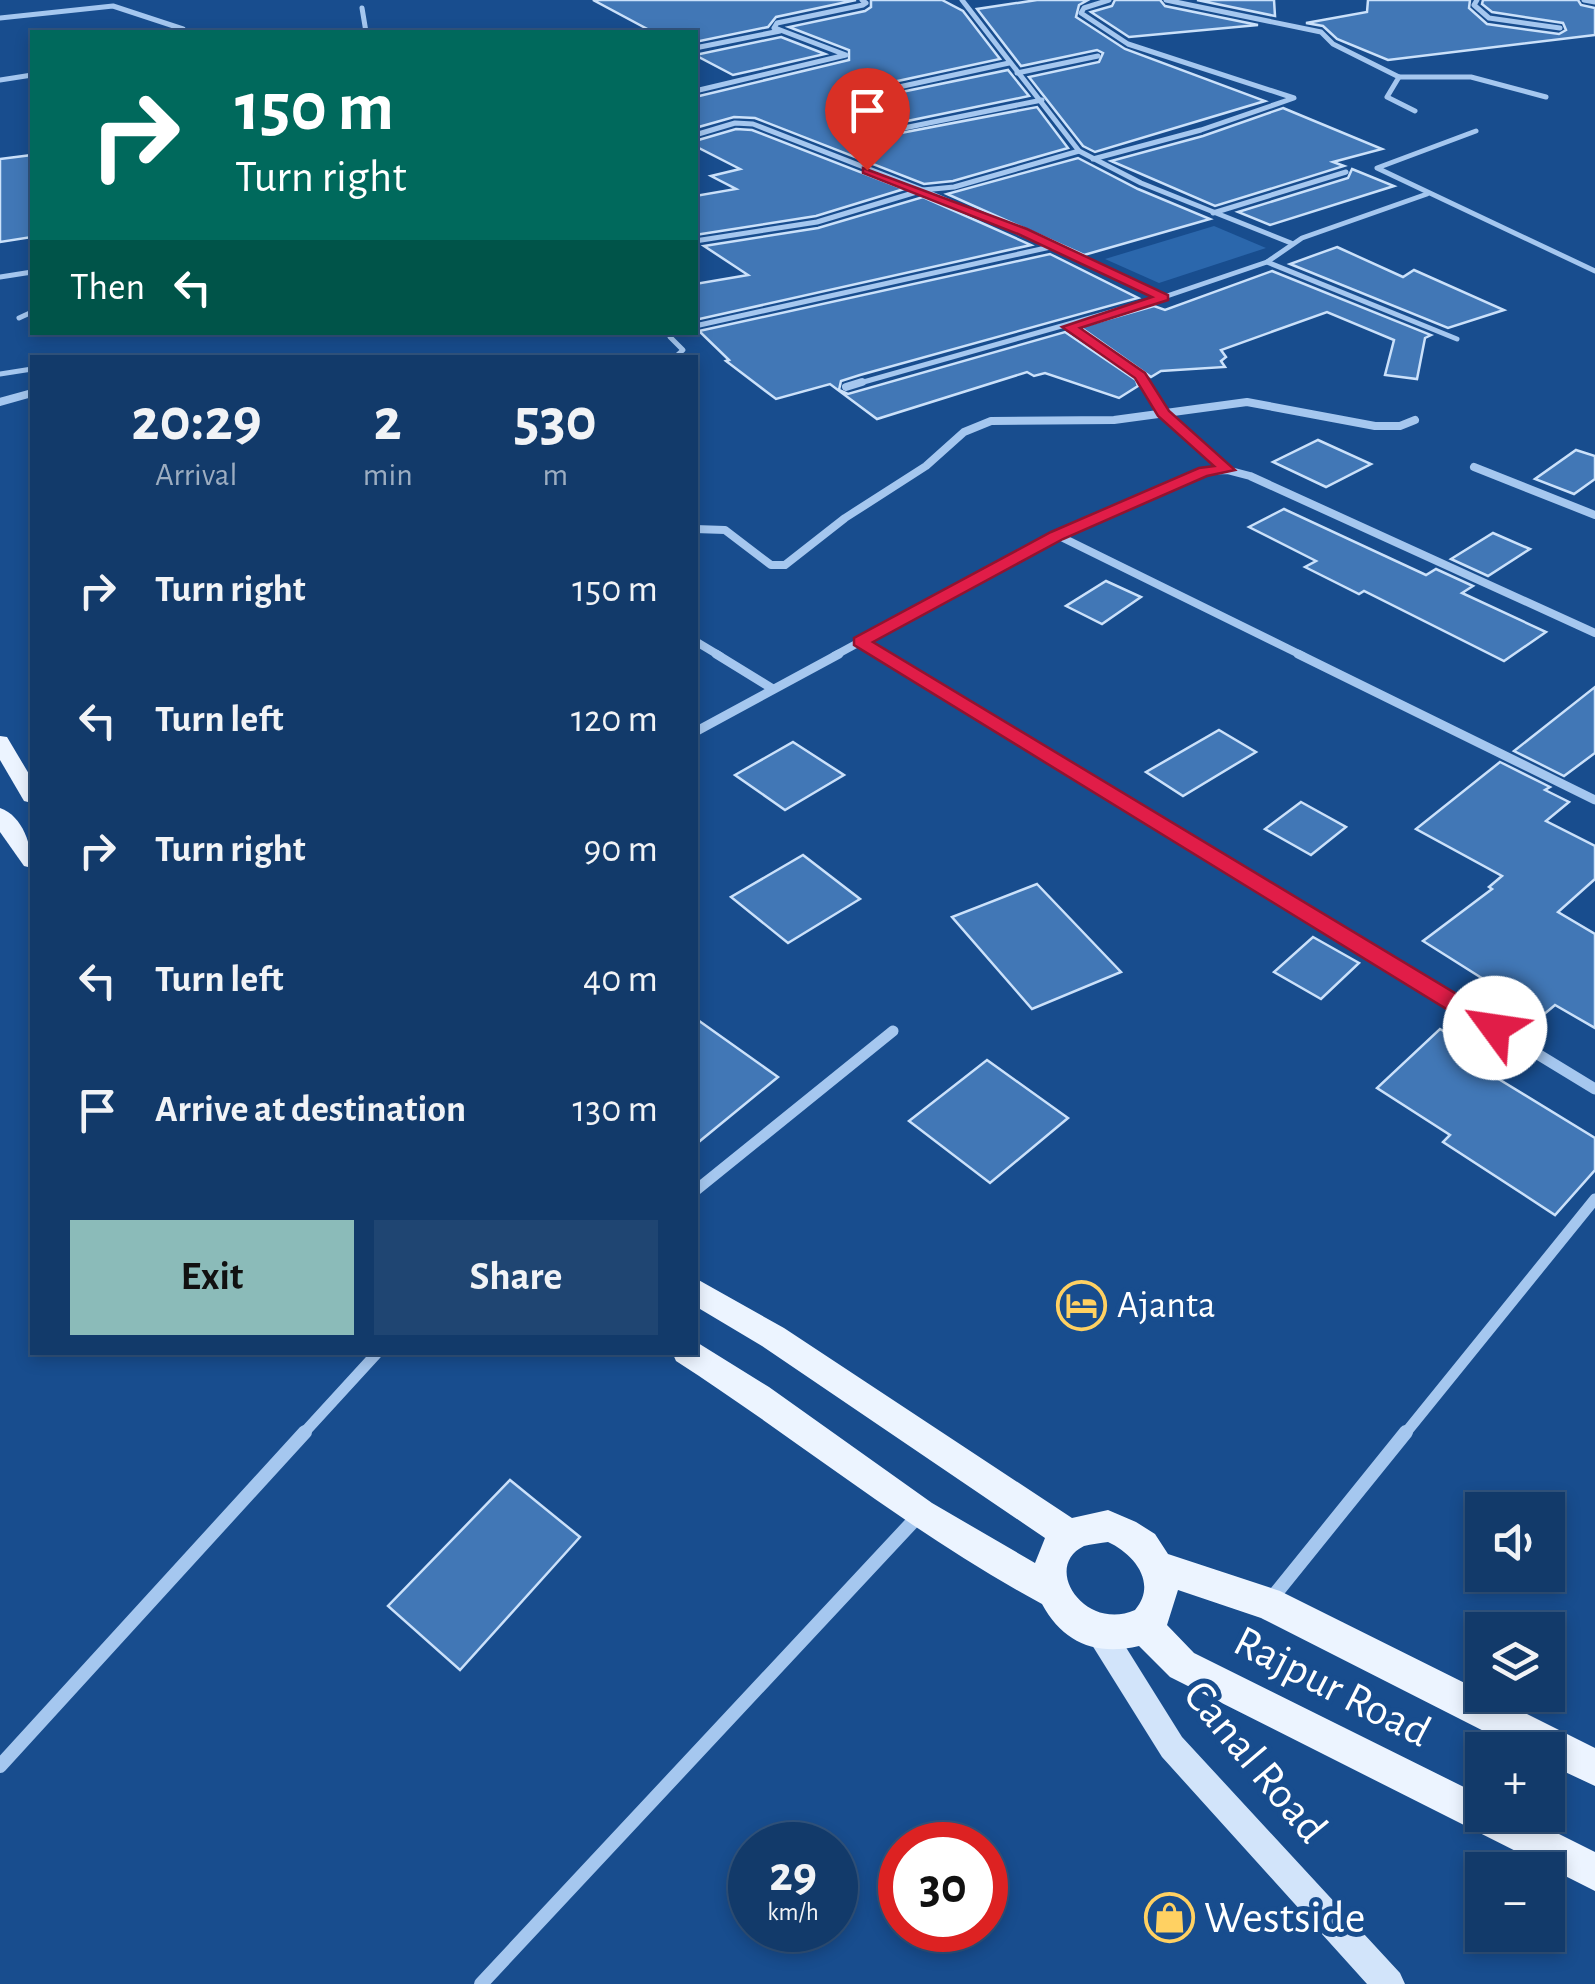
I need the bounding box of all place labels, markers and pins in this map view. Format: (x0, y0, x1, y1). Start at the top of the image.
pin (825, 68, 910, 171)
hotel icon: Ajanta (1056, 1280, 1108, 1332)
place label: Ajanta (1117, 1287, 1216, 1325)
shop icon: Westside (1143, 1892, 1195, 1944)
place label: Westside (1204, 1896, 1366, 1941)

